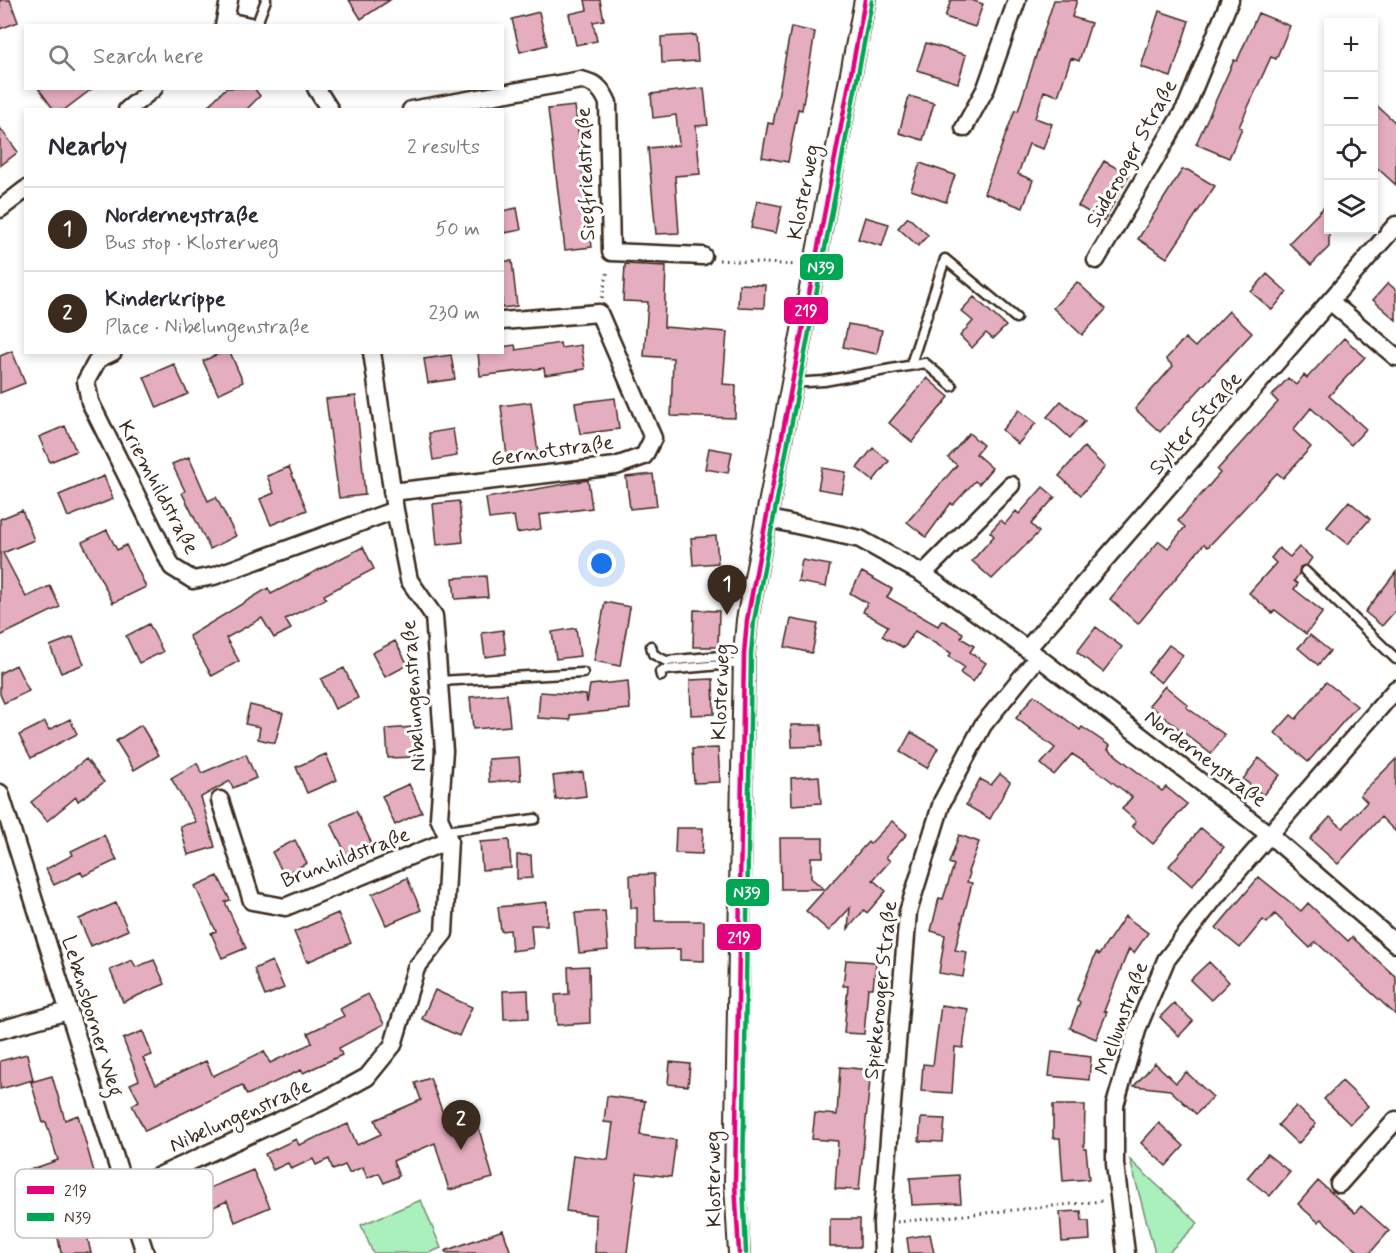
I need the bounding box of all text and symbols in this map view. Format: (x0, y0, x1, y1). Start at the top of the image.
map controls (1324, 18, 1378, 234)
button: + (1324, 18, 1378, 72)
search box (24, 24, 504, 90)
icon: search (45, 41, 78, 74)
text: Search here (93, 43, 204, 71)
button: − (1324, 72, 1378, 126)
street label: Süderooger Straße (1080, 74, 1184, 233)
street label: Siegfriedstraße (570, 107, 604, 241)
button: locate (1324, 126, 1378, 180)
text: Nearby (48, 130, 127, 164)
text: 2 results (407, 134, 480, 161)
street label: Klosterweg (781, 142, 828, 242)
button: layers (1324, 180, 1378, 234)
text: Norderneystraße (105, 202, 259, 230)
text: 1 (63, 216, 72, 243)
text: 50 m (435, 216, 480, 243)
text: Bus stop · Klosterweg (105, 230, 279, 257)
line badge: N39 (799, 253, 844, 281)
text: N39 (807, 258, 835, 279)
text: Kinderkrippe (105, 286, 226, 314)
line badge: 219 (783, 296, 829, 325)
text: 2 (63, 300, 72, 327)
text: 230 m (428, 300, 480, 327)
text: 219 (794, 301, 818, 322)
text: Place · Nibelungenstraße (105, 314, 310, 341)
street label: Sylter Straße (1143, 366, 1249, 481)
street label: Kriemhildstraße (111, 416, 205, 559)
street label: Gernotstraße (489, 429, 615, 473)
your location (587, 549, 616, 578)
pin: 1 (708, 566, 746, 615)
street label: Nibelungenstraße (395, 619, 434, 773)
street label: Klosterweg (705, 643, 738, 741)
street label: Norderneystraße (1138, 703, 1272, 814)
street label: Brunhildstraße (277, 821, 414, 895)
line badge: N39 (725, 878, 770, 907)
text: N39 (733, 883, 761, 904)
street label: Spiekerooger Straße (858, 899, 904, 1081)
line badge: 219 (716, 923, 762, 951)
text: 219 (727, 928, 751, 949)
street label: Lebensborner Weg (52, 932, 130, 1101)
street label: Mellumstraße (1089, 958, 1155, 1079)
street label: Nibelungenstraße (165, 1072, 316, 1161)
pin: 2 (442, 1100, 480, 1150)
street label: Klosterweg (699, 1130, 730, 1228)
legend (15, 1169, 213, 1238)
text: 219 (64, 1181, 87, 1202)
text: N39 (64, 1208, 91, 1229)

